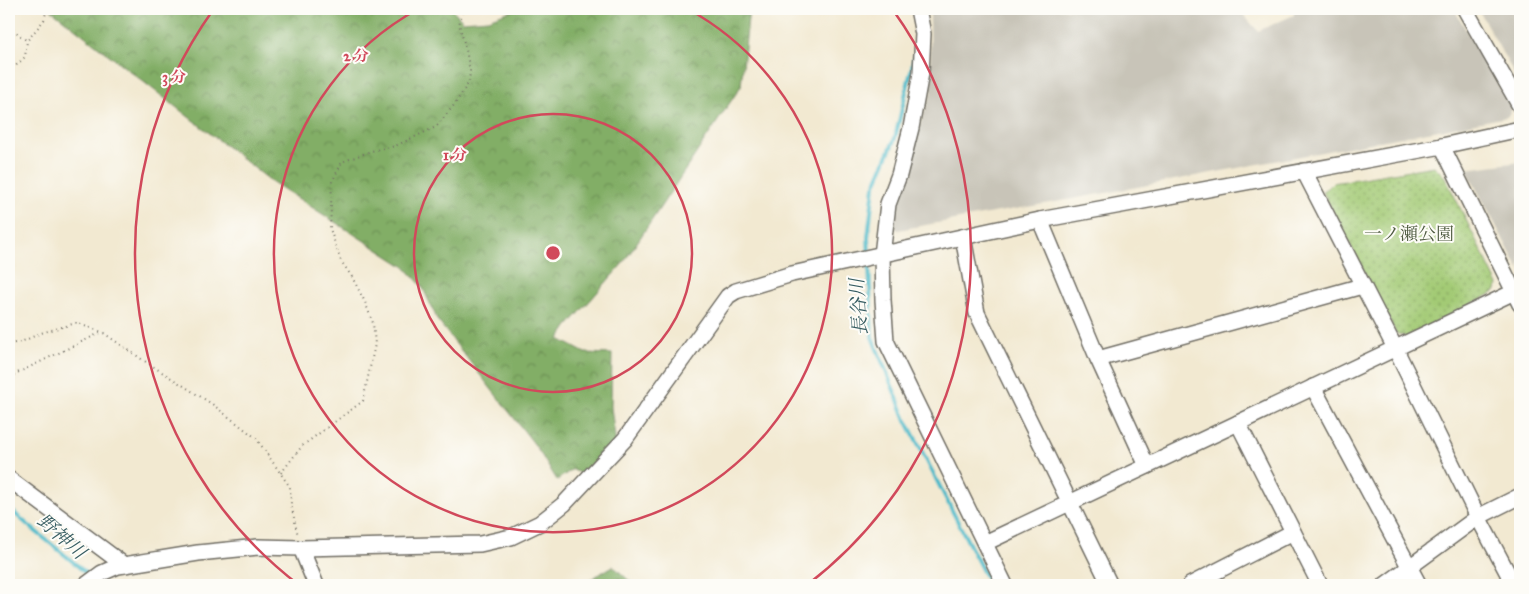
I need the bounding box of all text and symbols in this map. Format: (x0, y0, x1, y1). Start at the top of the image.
text: 2 分 (343, 47, 369, 65)
text: 3 分 (162, 68, 186, 87)
text: 1 分 (443, 146, 467, 164)
park label: 一ノ瀬公園 (1364, 223, 1454, 245)
centre of rings (544, 244, 562, 262)
water label: 長谷川 (845, 276, 872, 336)
water label: 野神川 (33, 509, 92, 565)

